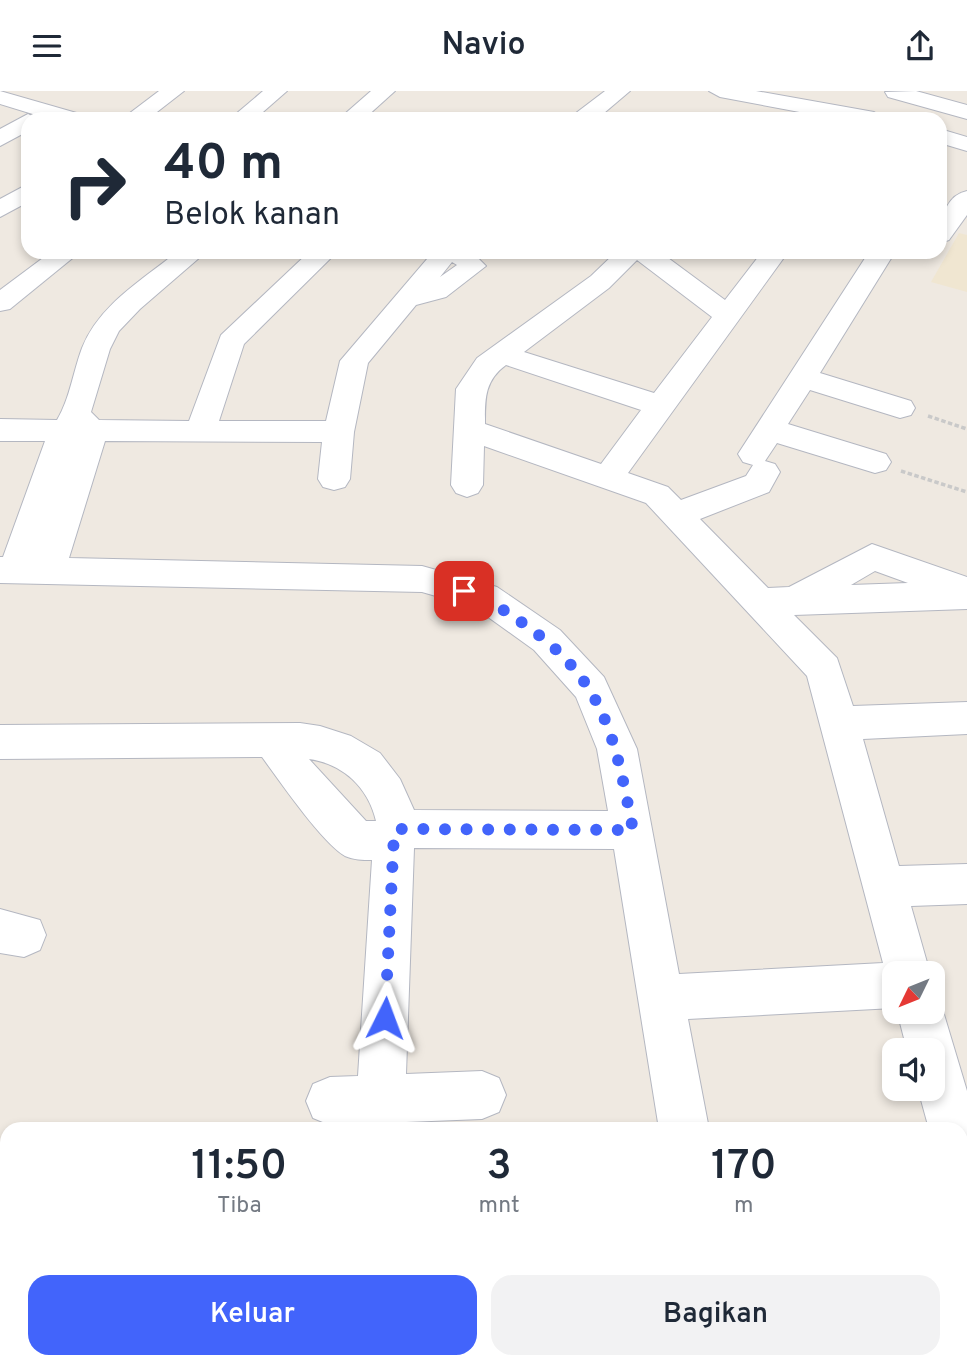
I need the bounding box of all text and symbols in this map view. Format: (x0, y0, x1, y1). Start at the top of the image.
text: Navio (441, 26, 526, 66)
icon: menu (28, 27, 66, 65)
icon: share (901, 27, 939, 65)
text: 40 m (164, 135, 283, 197)
icon: right (49, 140, 140, 231)
text: Belok kanan (164, 196, 340, 236)
pin (434, 561, 494, 621)
icon: arrive (445, 572, 483, 610)
north arrow (882, 961, 945, 1024)
map controls (882, 961, 945, 1101)
position arrow (348, 981, 422, 1055)
button: sound (882, 1038, 945, 1101)
text: 11:50 (191, 1141, 287, 1194)
text: 3 (487, 1141, 512, 1194)
text: 170 (711, 1141, 777, 1194)
text: Tiba (217, 1192, 262, 1221)
text: mnt (479, 1192, 520, 1221)
text: m (734, 1192, 754, 1221)
button: Keluar (28, 1275, 477, 1355)
button: Bagikan (491, 1275, 940, 1355)

